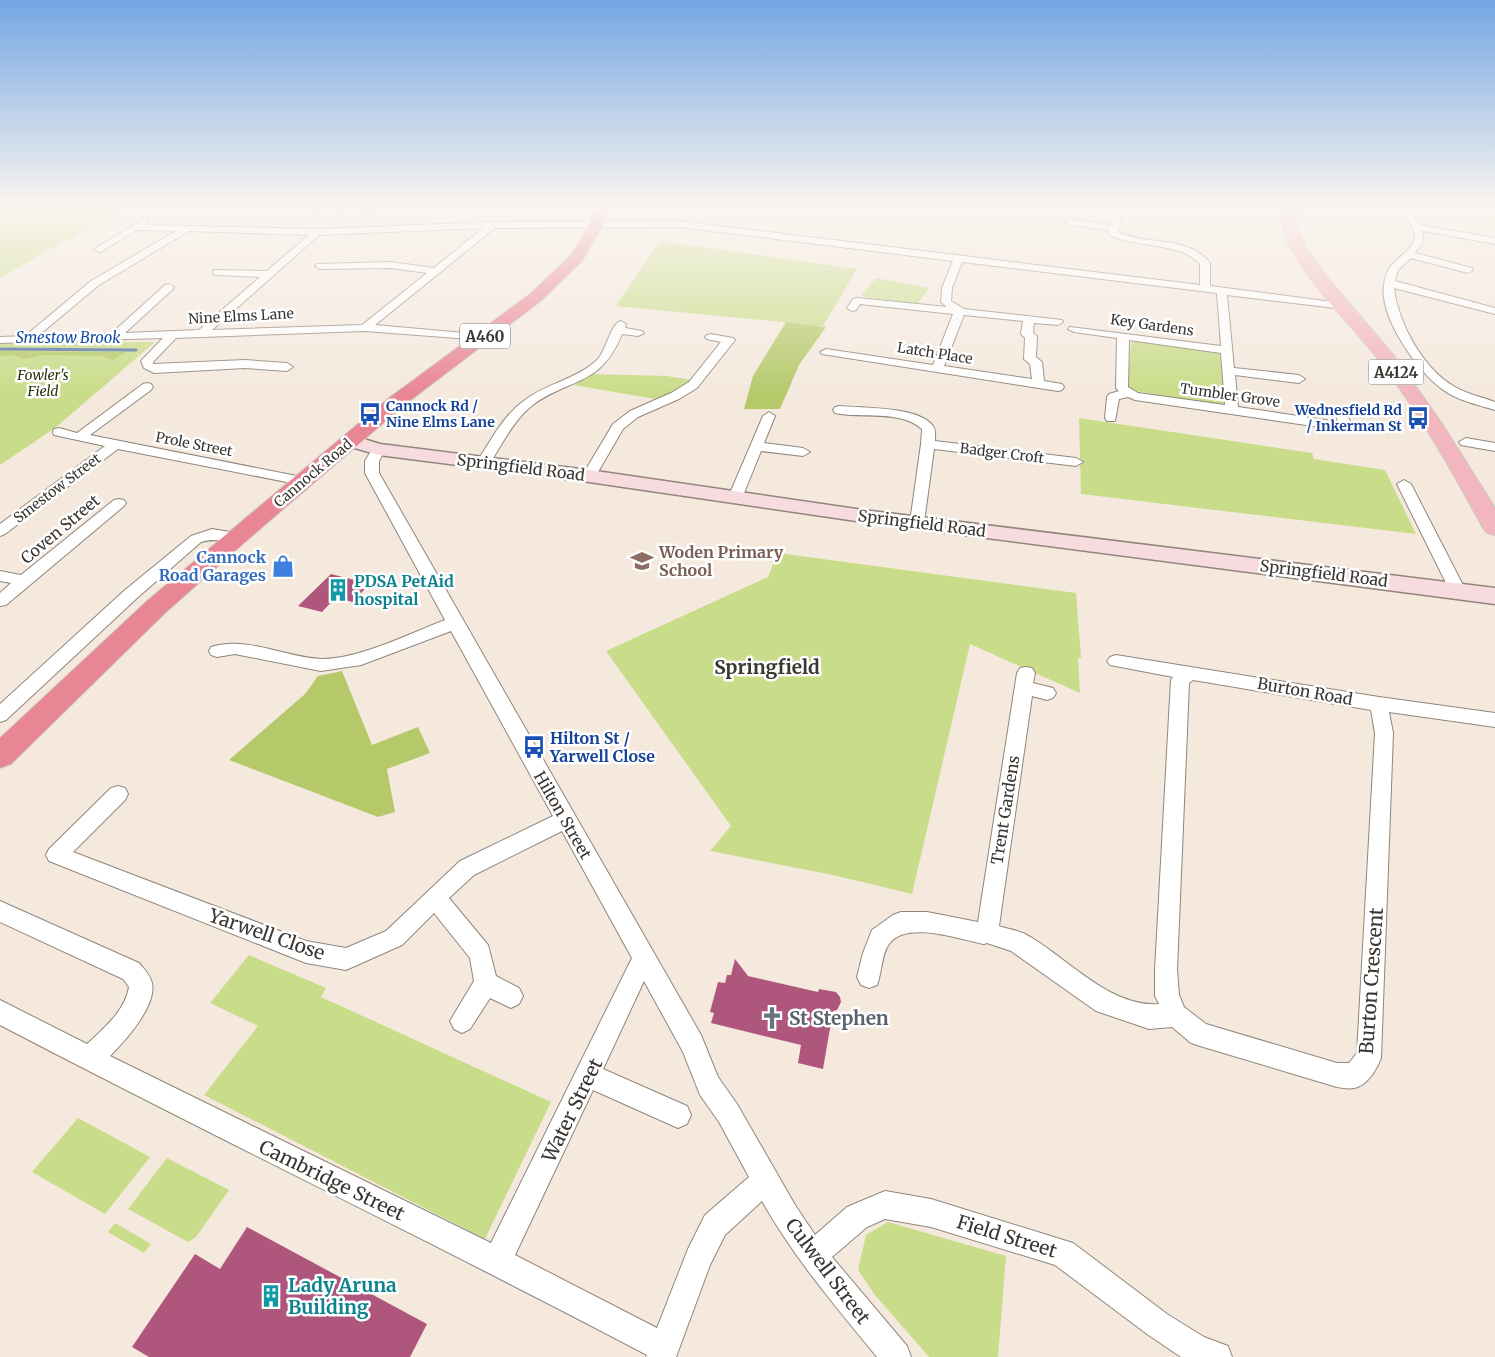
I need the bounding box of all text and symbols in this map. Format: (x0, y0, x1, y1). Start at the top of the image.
street label: Nine Elms Lane (188, 304, 294, 328)
street label: Key Gardens (1109, 310, 1195, 340)
road number: A460 (460, 324, 510, 348)
water label: Smestow Brook (16, 328, 121, 347)
street label: Latch Place (896, 338, 974, 368)
road number: A4124 (1368, 360, 1424, 384)
park label: Fowler's Field (16, 366, 69, 400)
street label: Tumbler Grove (1179, 379, 1281, 411)
place label: Cannock Rd / Nine Elms Lane (386, 397, 495, 431)
bus stop icon: Cannock Rd / Nine Elms Lane (357, 401, 383, 427)
place label: Wednesfield Rd / Inkerman St (1294, 401, 1402, 435)
bus stop icon: Wednesfield Rd / Inkerman St (1405, 405, 1431, 431)
street label: Prole Street (154, 428, 235, 460)
street label: Cannock Road (270, 435, 356, 511)
street label: Badger Croft (959, 439, 1046, 467)
street label: Smestow Street (10, 449, 105, 527)
street label: Springfield Road (456, 449, 586, 485)
street label: Coven Street (16, 490, 104, 568)
street label: Springfield Road (857, 505, 987, 541)
place label: Woden Primary School (658, 542, 784, 580)
place label: Cannock Road Garages (159, 547, 267, 585)
school or university icon: Woden Primary School (629, 548, 655, 574)
shop icon: Cannock Road Garages (270, 553, 296, 579)
street label: Springfield Road (1259, 555, 1389, 591)
place label: PDSA PetAid hospital (354, 571, 454, 609)
building icon: PDSA PetAid hospital (325, 577, 351, 603)
district label: Springfield (714, 655, 820, 679)
street label: Burton Road (1256, 673, 1355, 709)
place label: Hilton St / Yarwell Close (549, 728, 655, 766)
bus stop icon: Hilton St / Yarwell Close (521, 734, 547, 760)
street label: Trent Gardens (987, 754, 1024, 866)
street label: Hilton Street (530, 768, 597, 863)
street label: Yarwell Close (205, 903, 328, 965)
street label: Burton Crescent (1354, 906, 1388, 1055)
church icon: St Stephen (759, 1005, 785, 1031)
place label: St Stephen (789, 1006, 889, 1030)
street label: Water Street (536, 1054, 608, 1167)
street label: Cambridge Street (255, 1134, 409, 1226)
street label: Field Street (954, 1209, 1061, 1263)
street label: Culwell Street (780, 1213, 876, 1329)
place label: Lady Aruna Building (288, 1273, 397, 1319)
building icon: Lady Aruna Building (258, 1283, 284, 1309)

